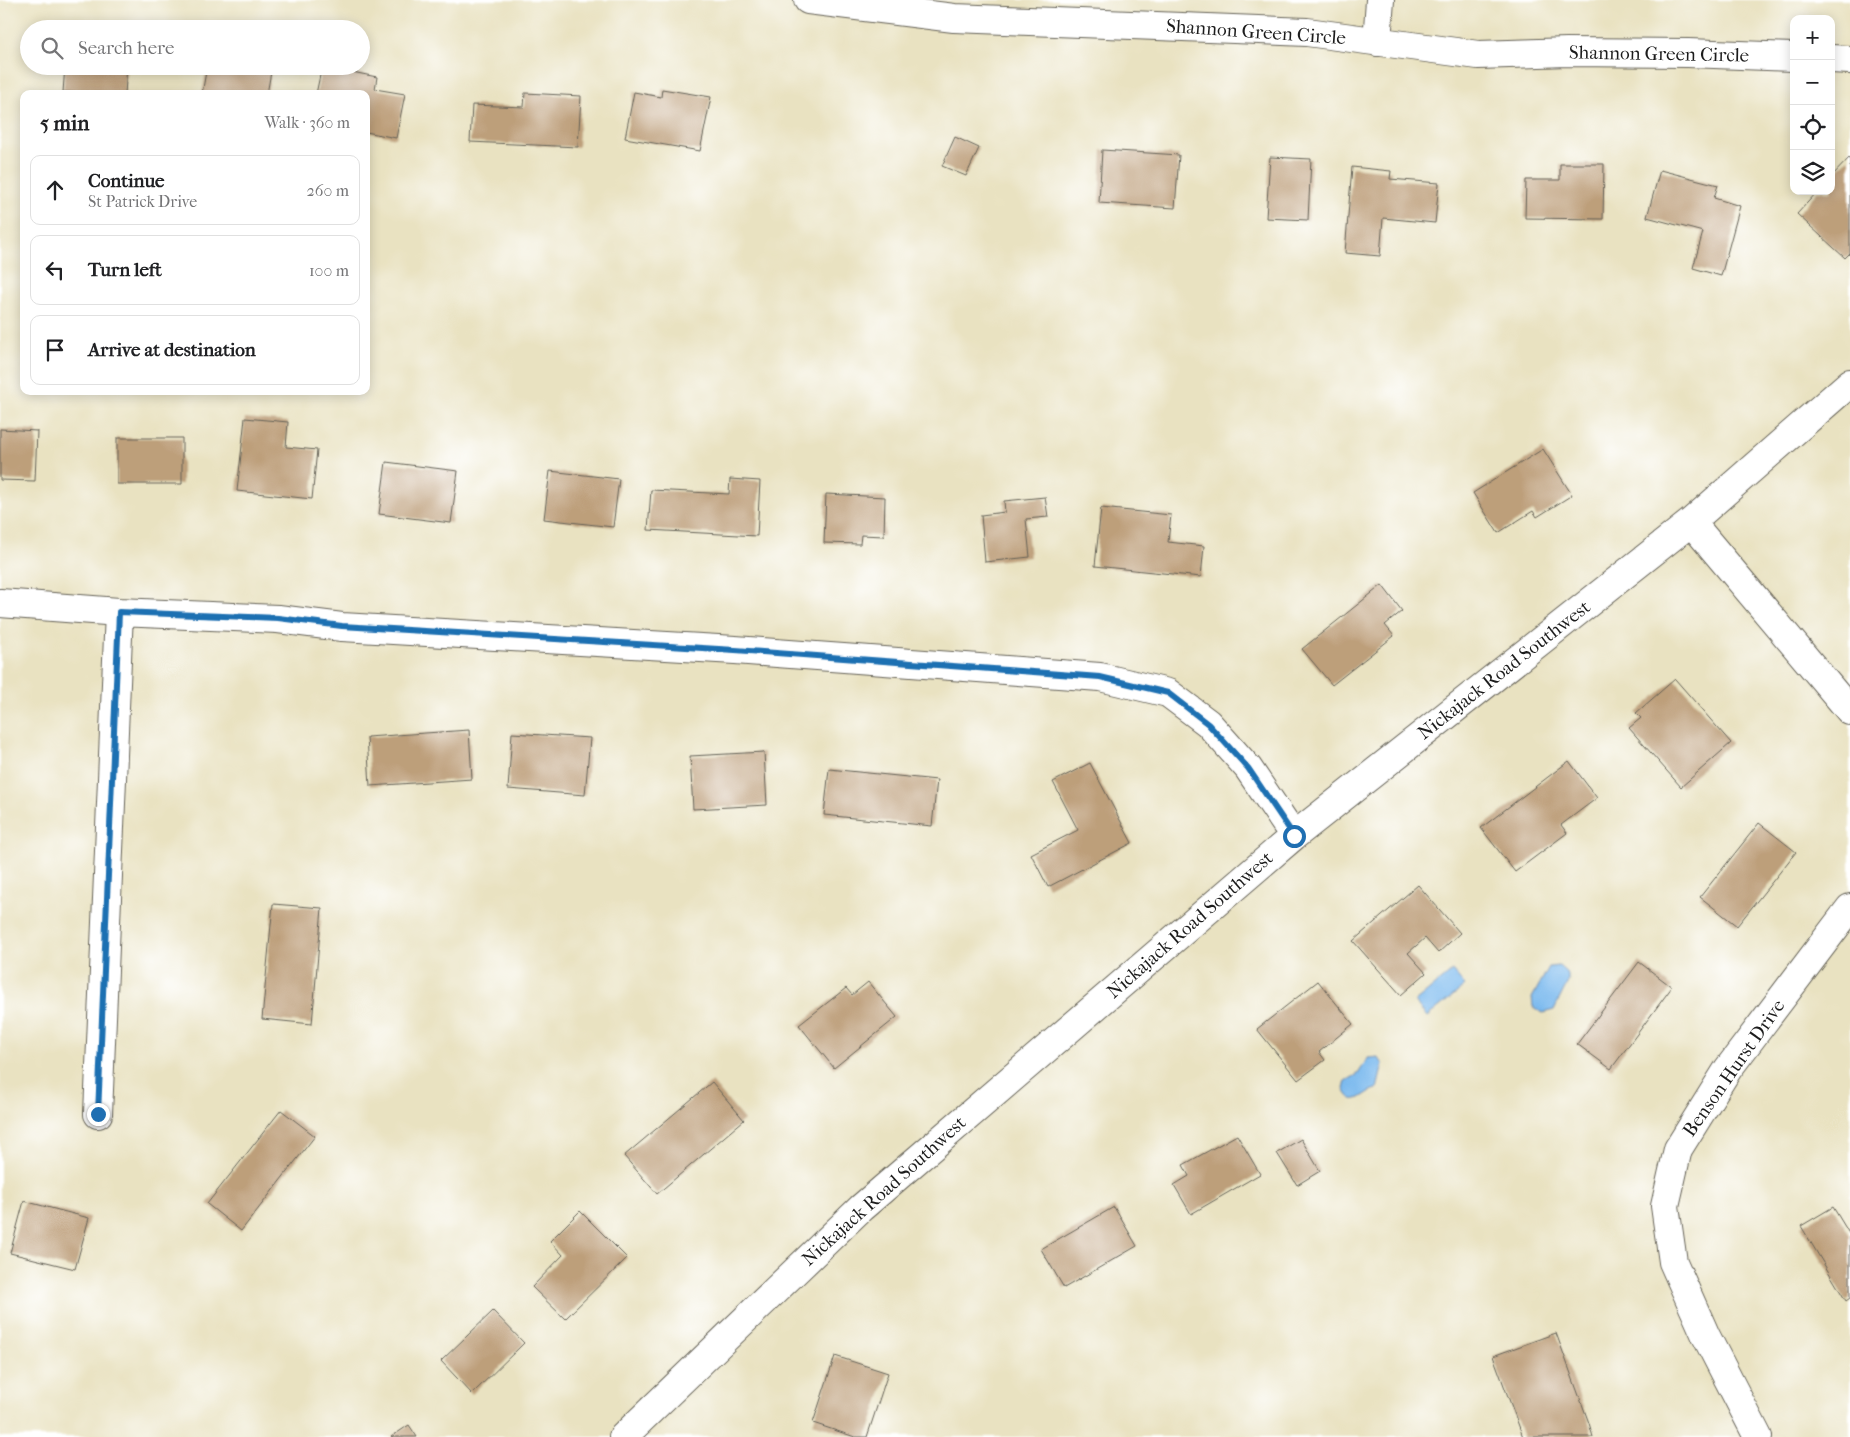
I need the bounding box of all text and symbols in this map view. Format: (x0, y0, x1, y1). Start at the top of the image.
street label: Shannon Green Circle (1165, 15, 1347, 49)
map controls (1790, 15, 1835, 195)
button: + (1790, 15, 1835, 60)
search box (20, 20, 370, 75)
icon: search (38, 34, 66, 62)
text: Search here (78, 37, 174, 59)
street label: Shannon Green Circle (1569, 41, 1749, 67)
button: − (1790, 60, 1835, 105)
button: locate (1790, 105, 1835, 150)
text: 5 min (40, 111, 89, 135)
text: Walk · 360 m (264, 113, 350, 132)
button: layers (1790, 150, 1835, 195)
text: Continue (88, 170, 164, 192)
icon: ahead (41, 176, 69, 204)
text: 260 m (307, 181, 349, 200)
text: St Patrick Drive (88, 192, 197, 211)
icon: left (41, 256, 69, 284)
text: Turn left (88, 259, 162, 281)
text: 100 m (309, 261, 349, 280)
icon: arrive (41, 336, 69, 364)
text: Arrive at destination (88, 339, 256, 361)
street label: Nickajack Road Southwest (1413, 596, 1595, 744)
route start (1283, 825, 1306, 848)
street label: Nickajack Road Southwest (1103, 847, 1278, 1003)
street label: Benson Hurst Drive (1678, 995, 1790, 1141)
route end (87, 1103, 110, 1126)
street label: Nickajack Road Southwest (798, 1112, 971, 1270)

